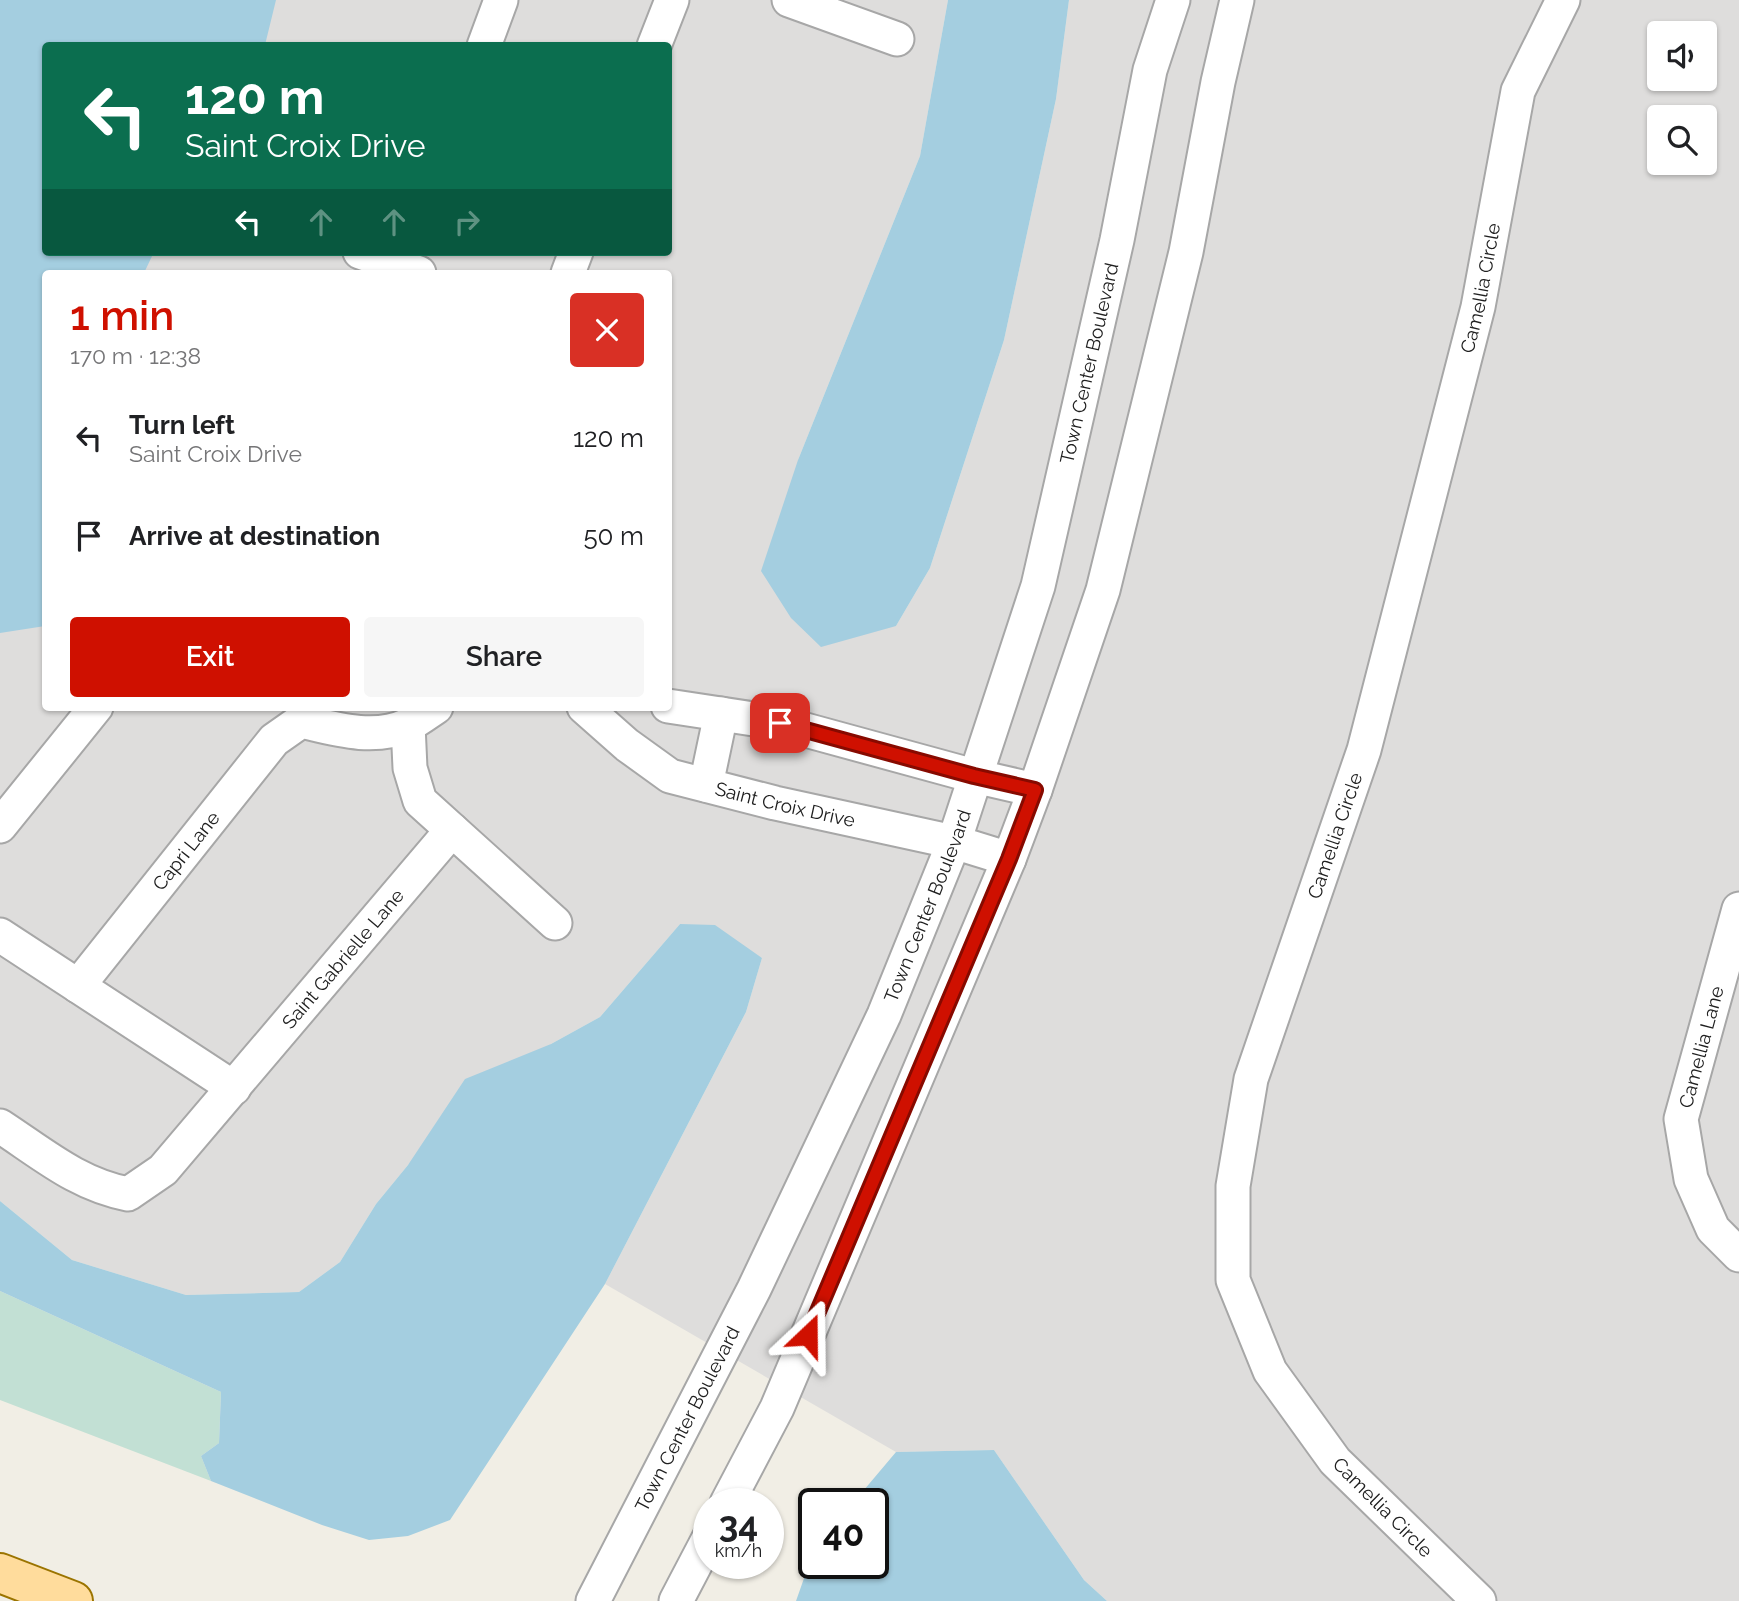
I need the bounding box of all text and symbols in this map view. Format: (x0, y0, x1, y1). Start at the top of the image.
map controls (1647, 21, 1717, 175)
button: sound (1647, 21, 1717, 91)
text: 120 m (185, 68, 324, 125)
icon: left (70, 70, 161, 161)
button: search (1647, 105, 1717, 175)
text: Saint Croix Drive (185, 127, 426, 164)
icon: left (229, 203, 267, 241)
icon: ahead (302, 203, 340, 241)
icon: ahead (375, 203, 413, 241)
icon: right (448, 203, 486, 241)
street label: Camellia Circle (1456, 221, 1504, 355)
street label: Town Center Boulevard (1055, 261, 1122, 466)
text: 1 min (70, 291, 174, 340)
button: close (570, 293, 644, 367)
text: 170 m · 12:38 (70, 342, 201, 369)
text: Turn left (129, 410, 235, 440)
icon: left (70, 419, 108, 457)
text: 120 m (573, 423, 644, 453)
text: Saint Croix Drive (129, 440, 302, 467)
icon: arrive (70, 517, 108, 555)
text: Arrive at destination (129, 521, 380, 551)
text: 50 m (583, 521, 644, 551)
button: Exit (70, 617, 350, 697)
button: Share (364, 617, 644, 697)
pin (750, 693, 810, 753)
icon: arrive (761, 704, 799, 742)
street label: Camellia Circle (1303, 770, 1366, 902)
street label: Saint Croix Drive (713, 777, 857, 831)
street label: Capri Lane (148, 807, 224, 895)
street label: Town Center Boulevard (879, 807, 975, 1005)
street label: Saint Gabrielle Lane (277, 884, 408, 1033)
street label: Camellia Lane (1674, 984, 1728, 1110)
position arrow (771, 1298, 845, 1372)
street label: Town Center Boulevard (630, 1323, 744, 1515)
street label: Camellia Circle (1329, 1453, 1437, 1561)
speed limit sign: 40 (798, 1488, 889, 1579)
text: 34 (719, 1504, 758, 1545)
text: km/h (715, 1540, 762, 1561)

